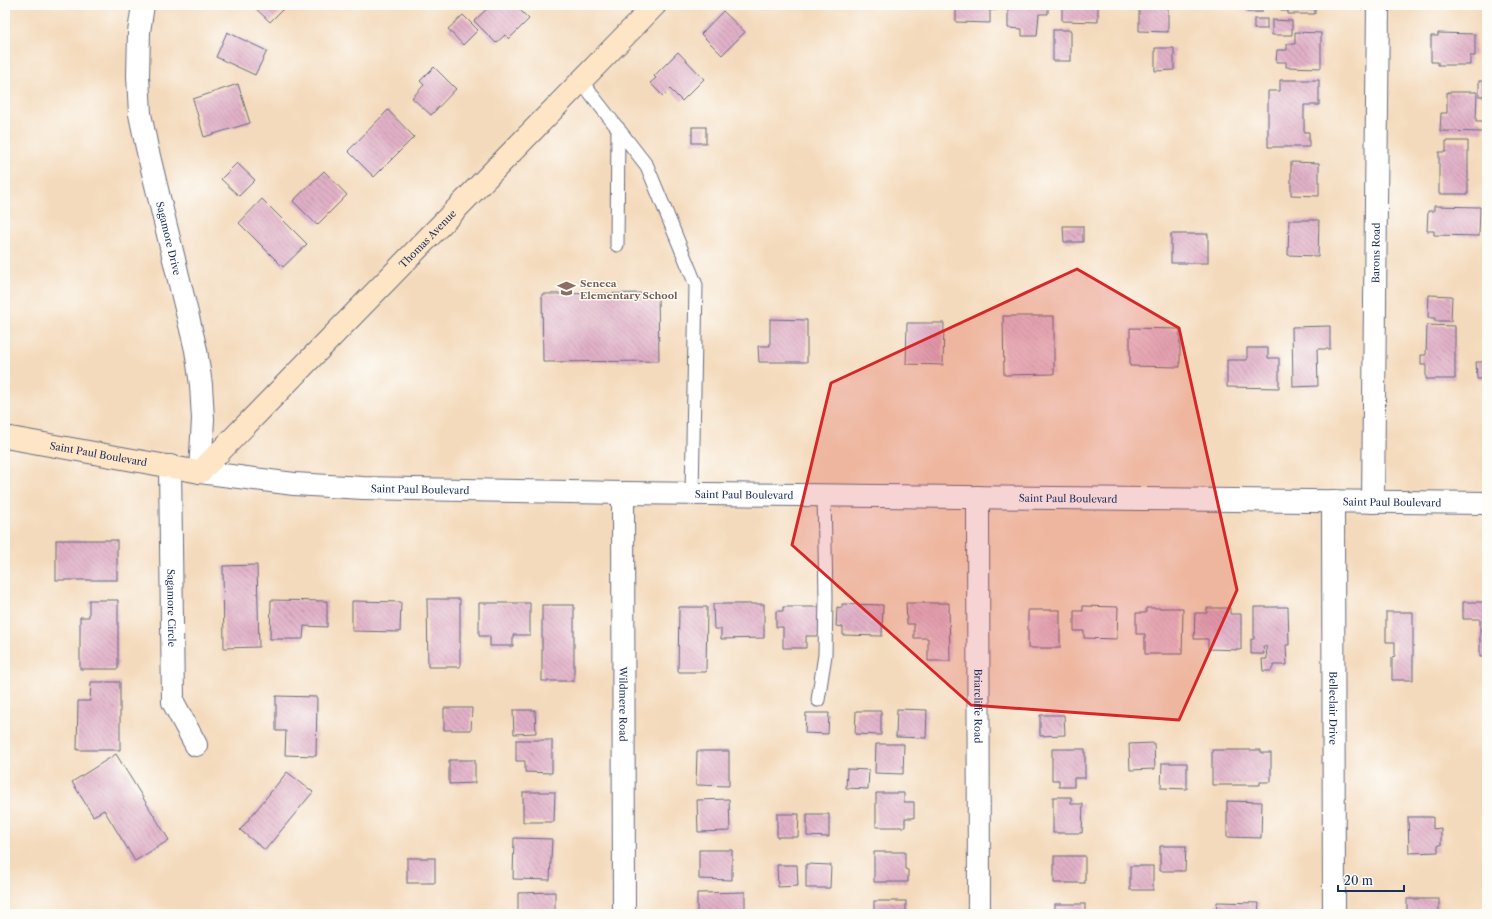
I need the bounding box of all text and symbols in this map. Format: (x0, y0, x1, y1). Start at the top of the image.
street label: Sagamore Drive (154, 200, 184, 277)
street label: Thomas Avenue (396, 206, 459, 271)
street label: Barons Road (1369, 223, 1382, 283)
place label: Seneca Elementary School (580, 277, 678, 302)
school or university icon: Seneca Elementary School (557, 279, 577, 299)
street label: Saint Paul Boulevard (49, 439, 148, 469)
street label: Saint Paul Boulevard (371, 482, 470, 497)
street label: Saint Paul Boulevard (695, 487, 793, 501)
street label: Saint Paul Boulevard (1019, 491, 1117, 505)
street label: Saint Paul Boulevard (1343, 495, 1441, 509)
street label: Sagamore Circle (165, 569, 179, 648)
street label: Wildmere Road (617, 665, 630, 742)
street label: Briarcliffe Road (972, 669, 985, 743)
street label: Belleclair Drive (1327, 671, 1340, 745)
scale bar (1338, 867, 1404, 893)
text: 20 m (1344, 873, 1373, 888)

